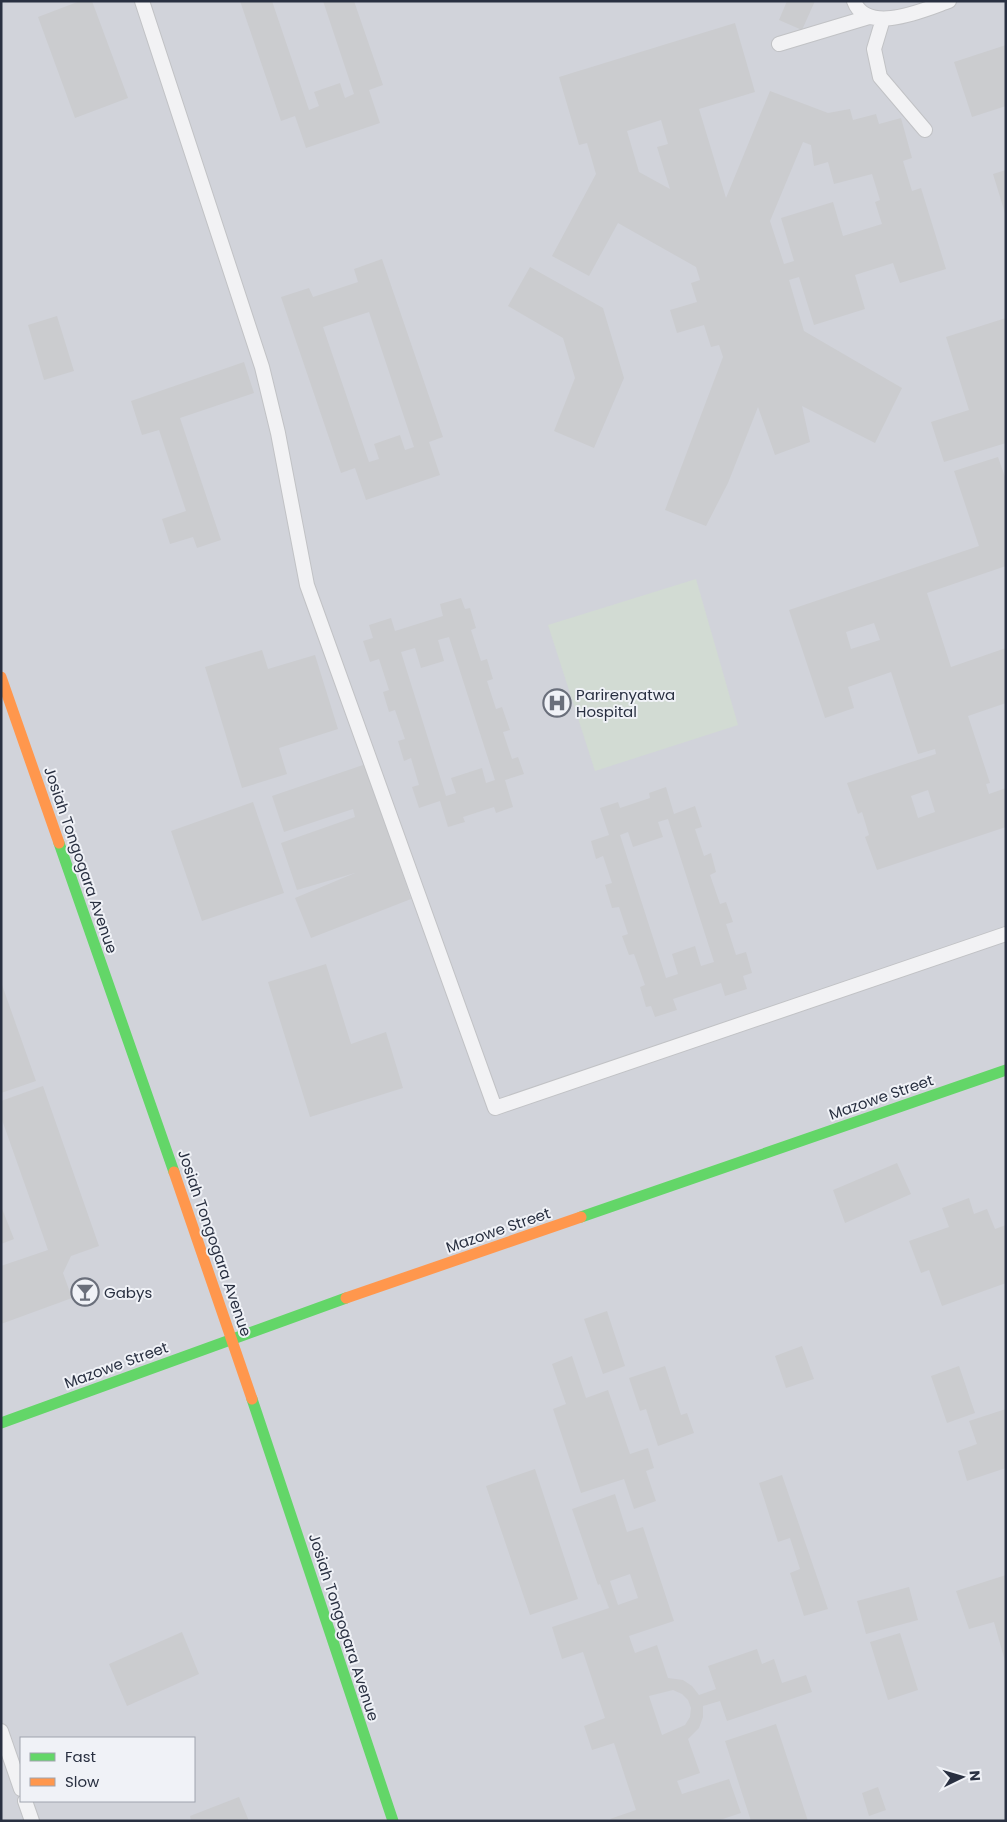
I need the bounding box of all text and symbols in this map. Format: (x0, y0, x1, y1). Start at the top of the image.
place label: Parirenyatwa Hospital (576, 684, 675, 722)
hospital icon: Parirenyatwa Hospital (542, 688, 572, 718)
street label: Josiah Tongogara Avenue (39, 764, 123, 956)
street label: Mazowe Street (826, 1069, 936, 1125)
street label: Josiah Tongogara Avenue (173, 1147, 257, 1339)
street label: Mazowe Street (443, 1202, 553, 1258)
bar icon: Gabys (70, 1277, 100, 1307)
place label: Gabys (104, 1282, 152, 1303)
street label: Mazowe Street (61, 1336, 171, 1394)
street label: Josiah Tongogara Avenue (304, 1530, 384, 1724)
legend (20, 1737, 195, 1802)
text: Fast (65, 1746, 96, 1767)
north arrow (937, 1752, 987, 1802)
text: N (965, 1770, 985, 1782)
text: Slow (65, 1771, 100, 1792)

